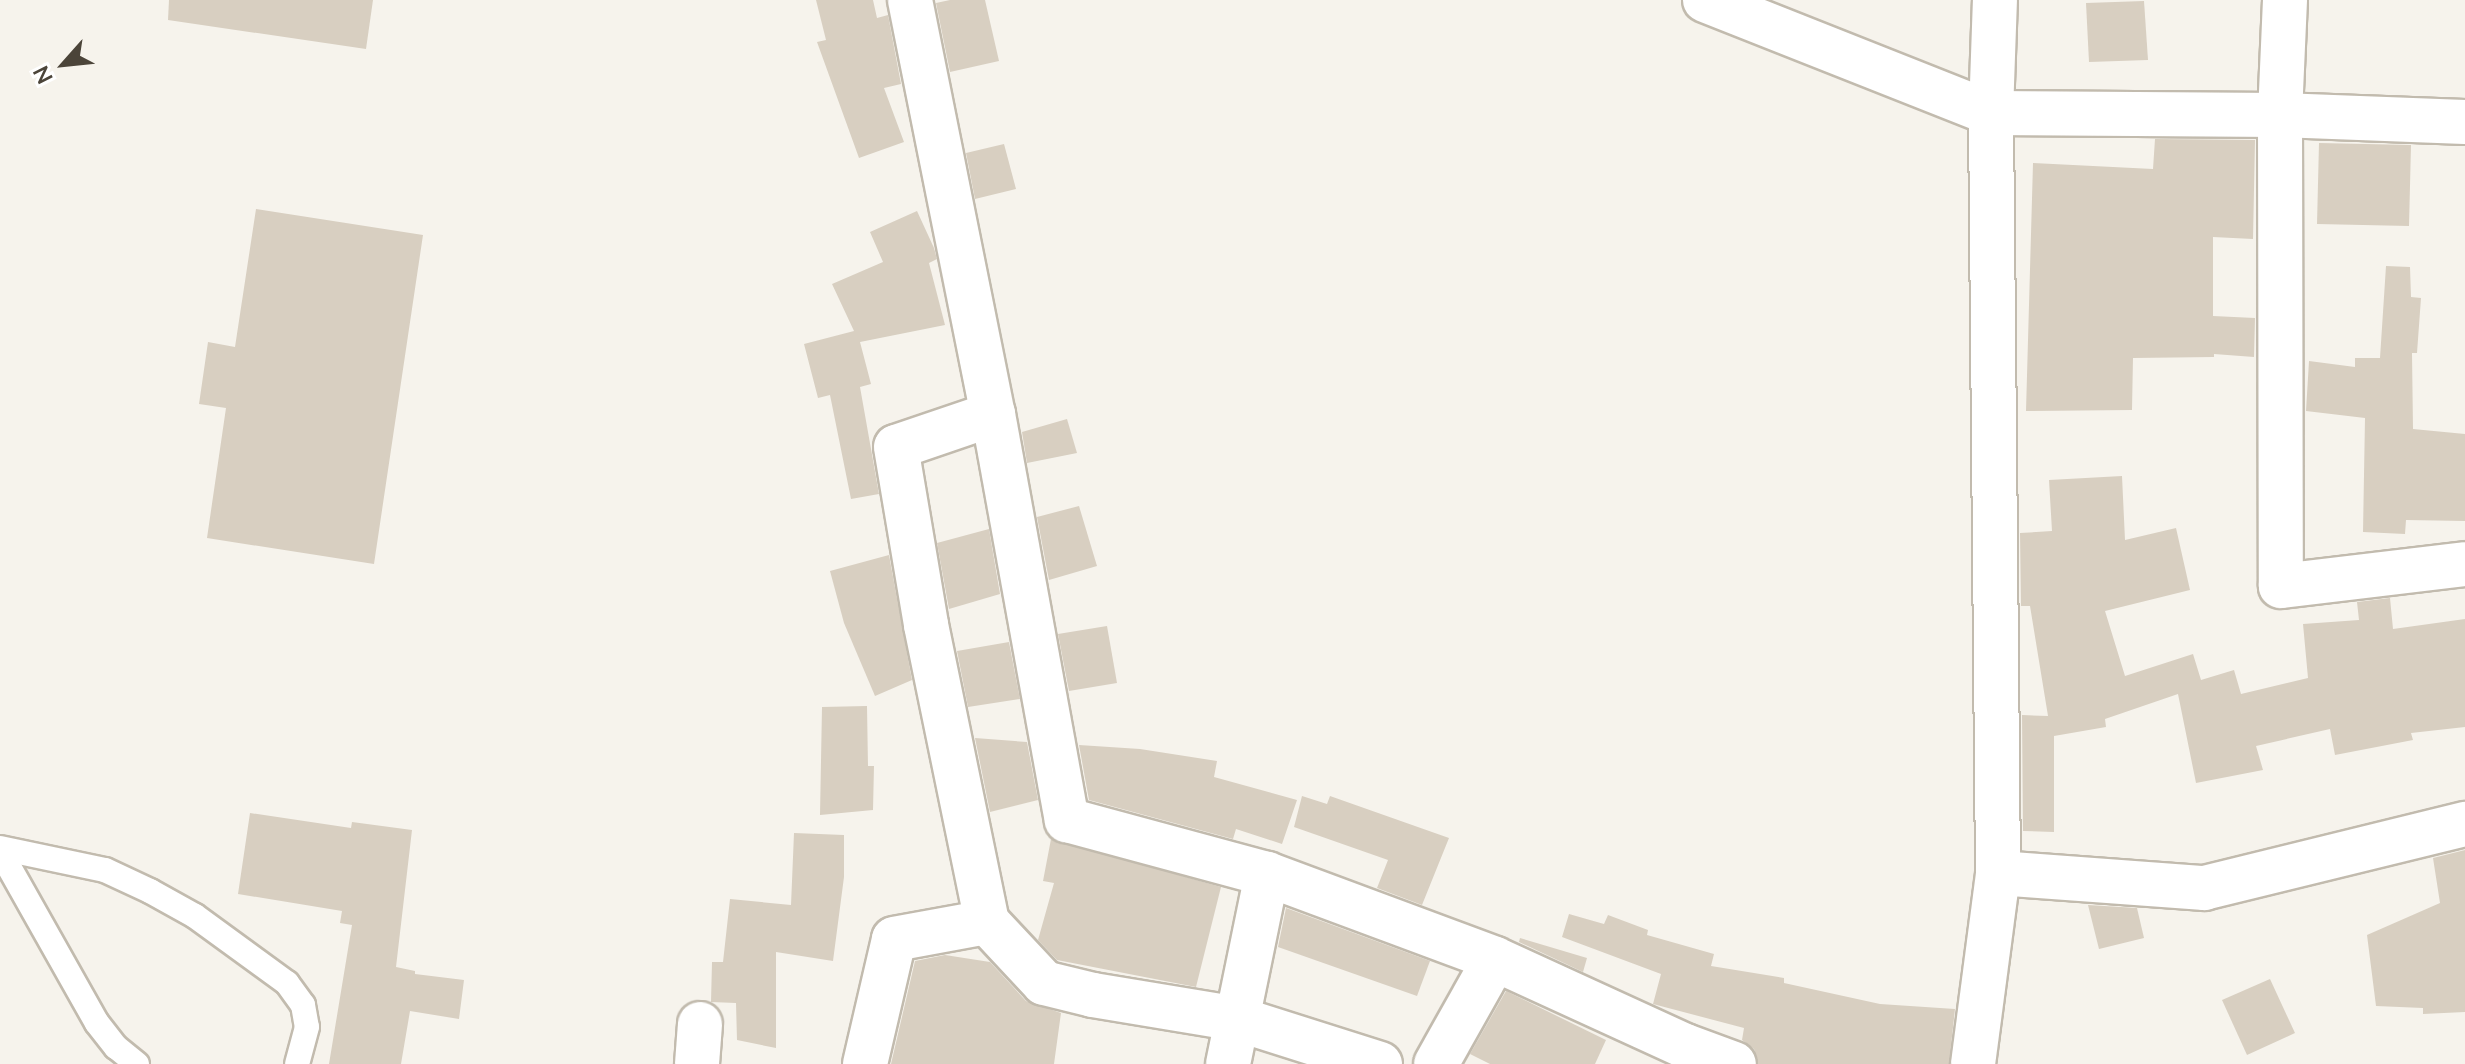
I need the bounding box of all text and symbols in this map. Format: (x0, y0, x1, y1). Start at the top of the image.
north arrow (24, 24, 104, 104)
text: N (26, 61, 59, 89)

